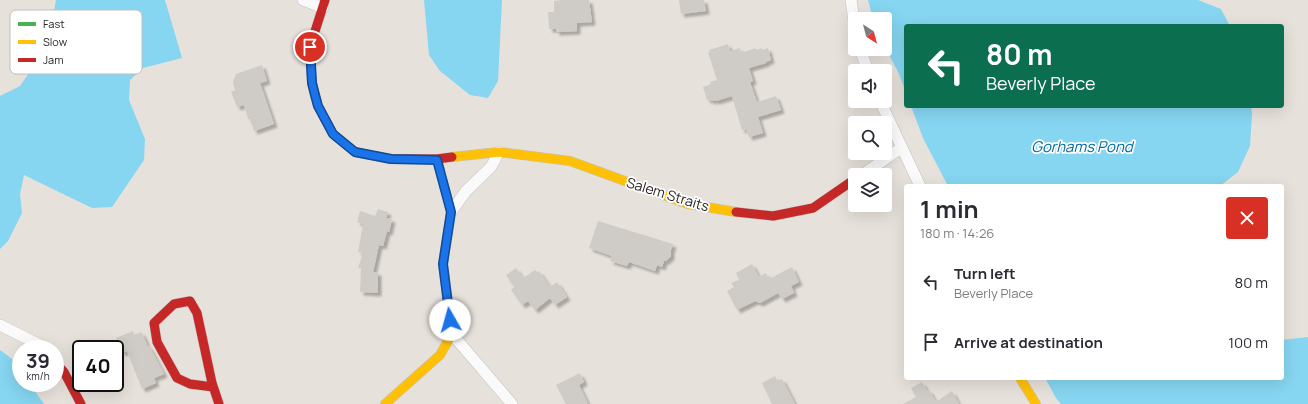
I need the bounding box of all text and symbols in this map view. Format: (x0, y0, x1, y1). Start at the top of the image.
legend (10, 10, 142, 74)
north arrow (848, 12, 892, 56)
map controls (848, 12, 892, 212)
text: Fast (43, 16, 65, 31)
pin (293, 30, 327, 64)
text: Slow (43, 34, 68, 49)
text: 80 m (986, 35, 1052, 73)
icon: arrive (299, 36, 321, 58)
icon: left (920, 40, 972, 92)
text: Jam (43, 52, 64, 67)
button: sound (848, 64, 892, 108)
text: Beverly Place (986, 71, 1096, 95)
button: search (848, 116, 892, 160)
water label: Gorhams Pond (1031, 136, 1135, 157)
button: layers (848, 168, 892, 212)
street label: Salem Straits (624, 172, 712, 216)
text: 1 min (920, 192, 979, 225)
button: close (1226, 197, 1268, 239)
text: 180 m · 14:26 (920, 224, 994, 242)
text: Turn left (954, 263, 1016, 284)
icon: left (920, 271, 942, 293)
text: 80 m (1234, 272, 1268, 293)
text: Beverly Place (954, 284, 1033, 302)
position arrow (429, 299, 471, 341)
icon: arrive (920, 331, 942, 353)
text: Arrive at destination (954, 332, 1103, 353)
text: 100 m (1228, 332, 1268, 353)
speed limit sign: 40 (72, 340, 124, 392)
text: 39 (26, 347, 50, 374)
text: km/h (26, 369, 50, 383)

